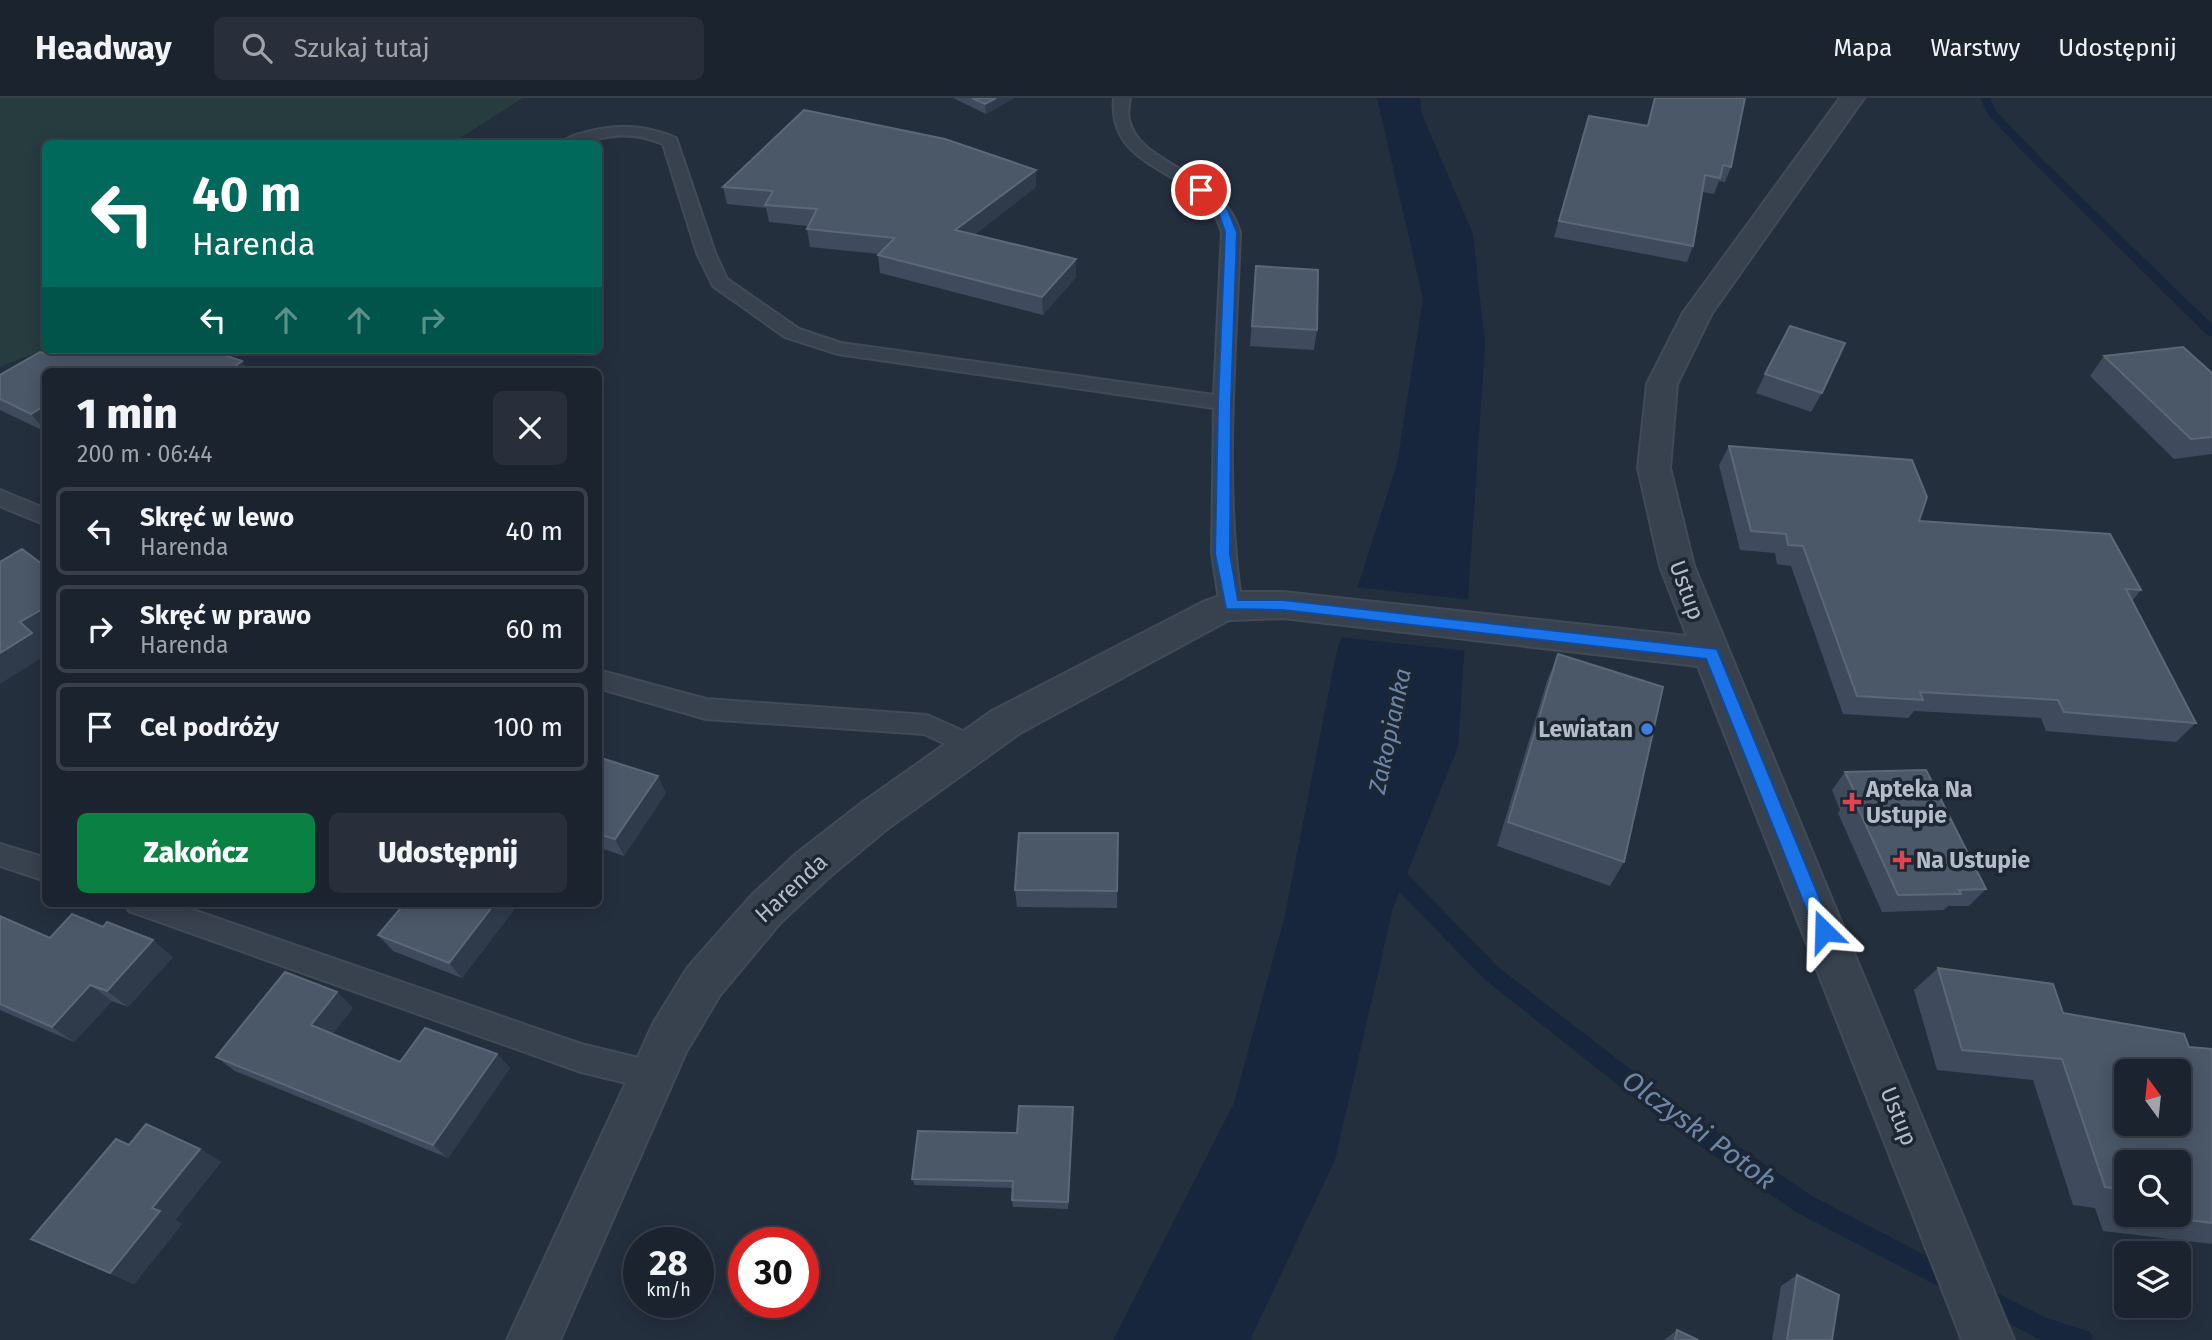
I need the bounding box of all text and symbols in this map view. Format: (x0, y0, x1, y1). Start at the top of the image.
search box (214, 17, 704, 80)
text: Headway (35, 28, 172, 68)
icon: search (238, 29, 276, 67)
text: Szukaj tutaj (294, 33, 430, 64)
text: Mapa (1834, 34, 1892, 62)
text: Warstwy (1930, 34, 2020, 62)
text: Udostępnij (2058, 34, 2177, 62)
pin (1171, 160, 1231, 220)
text: 40 m (192, 165, 301, 224)
icon: left (77, 168, 168, 259)
icon: arrive (1182, 171, 1220, 209)
text: Harenda (192, 225, 315, 263)
icon: left (194, 301, 232, 339)
icon: ahead (267, 301, 305, 339)
icon: ahead (340, 301, 378, 339)
icon: right (413, 301, 451, 339)
text: 1 min (77, 389, 178, 439)
button: close (493, 391, 567, 465)
text: 200 m · 06:44 (77, 440, 213, 468)
text: Skręć w lewo (140, 502, 294, 533)
icon: left (81, 512, 119, 550)
text: 40 m (505, 516, 563, 547)
text: Harenda (140, 533, 229, 561)
street label: Ustup (1663, 556, 1711, 624)
text: Skręć w prawo (140, 600, 311, 631)
icon: right (81, 610, 119, 648)
text: 60 m (505, 614, 563, 645)
text: Harenda (140, 631, 229, 659)
water label: Zakopianka (1363, 666, 1417, 797)
icon: arrive (81, 708, 119, 746)
text: Cel podróży (140, 712, 279, 743)
text: 100 m (494, 712, 563, 743)
place label: Lewiatan (1538, 715, 1633, 743)
marker: Lewiatan (1639, 721, 1655, 737)
place label: Apteka Na Ustupie (1865, 775, 1973, 829)
marker: Apteka Na Ustupie (1844, 794, 1860, 810)
button: Zakończ (77, 813, 315, 893)
button: Udostępnij (329, 813, 567, 893)
place label: Na Ustupie (1916, 846, 2031, 874)
street label: Harenda (749, 848, 833, 928)
marker: Na Ustupie (1894, 852, 1910, 868)
position arrow (1787, 894, 1861, 968)
north arrow (2114, 1059, 2191, 1136)
map controls (2114, 1059, 2191, 1318)
water label: Olczyski Potok (1616, 1063, 1782, 1197)
street label: Ustup (1875, 1082, 1923, 1150)
button: search (2114, 1150, 2191, 1227)
speed limit sign: 30 (728, 1227, 819, 1318)
button: layers (2114, 1241, 2191, 1318)
text: 28 (649, 1242, 688, 1284)
text: km/h (646, 1279, 691, 1301)

